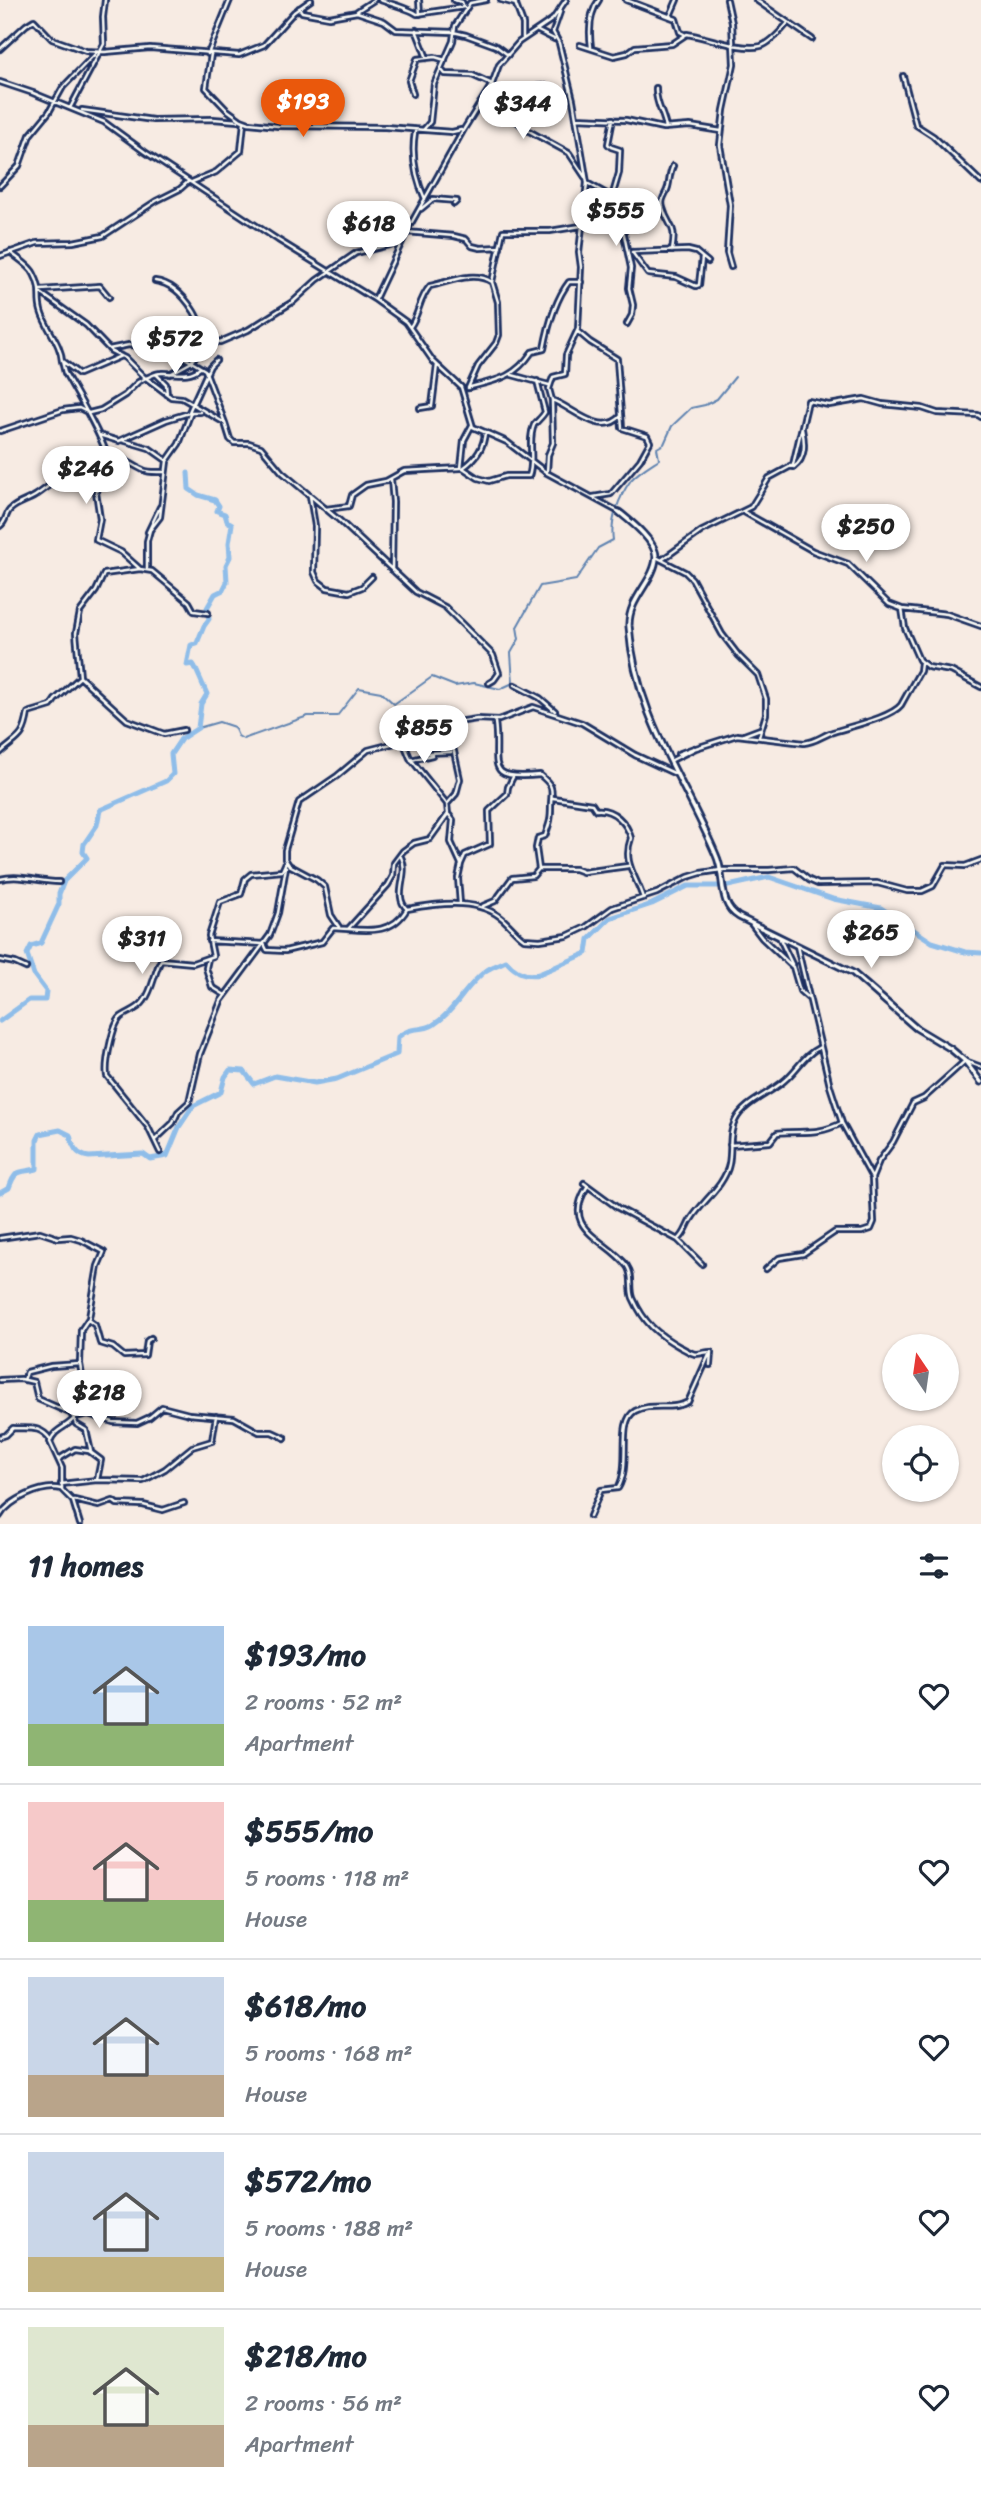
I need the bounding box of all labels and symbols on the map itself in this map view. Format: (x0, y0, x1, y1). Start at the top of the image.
pin: $193 (262, 80, 344, 139)
pin: $344 (482, 82, 564, 141)
pin: $555 (575, 188, 657, 248)
pin: $618 (328, 202, 410, 261)
pin: $572 (134, 316, 216, 376)
pin: $246 (45, 447, 127, 506)
pin: $250 (825, 504, 907, 564)
pin: $855 (383, 706, 465, 765)
pin: $265 (830, 911, 912, 970)
pin: $311 (101, 916, 183, 976)
north arrow (882, 1334, 959, 1410)
pin: $218 (58, 1370, 140, 1430)

